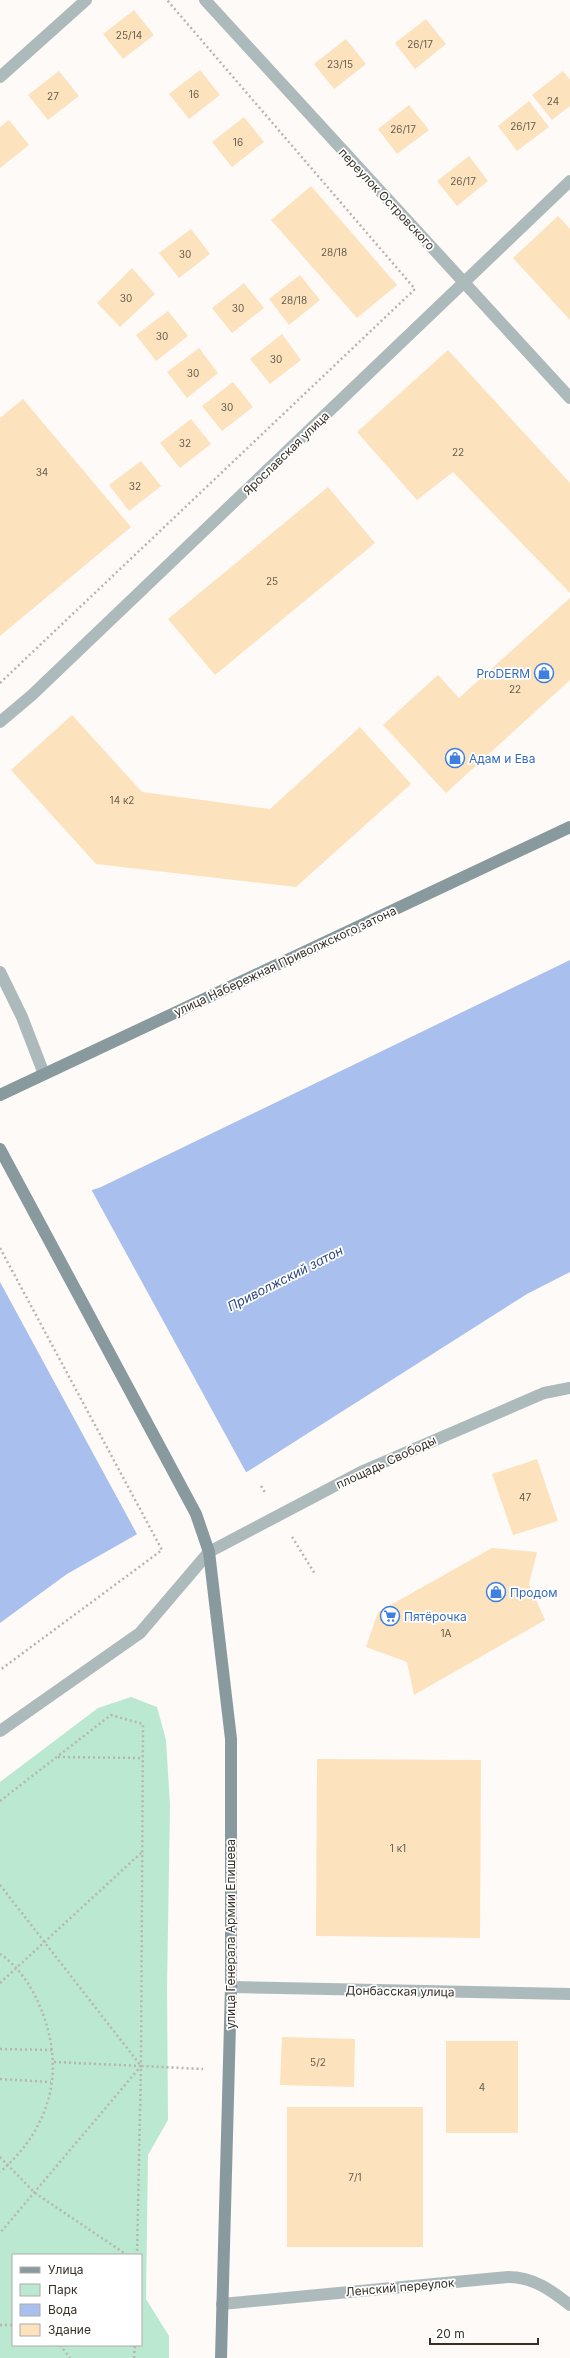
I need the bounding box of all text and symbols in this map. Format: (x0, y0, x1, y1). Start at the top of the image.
house number: 25/14 (116, 29, 142, 41)
house number: 26/17 (407, 38, 433, 50)
house number: 23/15 (327, 58, 353, 70)
house number: 16 (189, 88, 199, 100)
house number: 27 (47, 90, 59, 102)
house number: 24 (547, 95, 559, 107)
house number: 26/17 (510, 120, 536, 132)
house number: 26/17 (390, 123, 416, 135)
house number: 16 (233, 136, 243, 148)
street label: переулок Островского (336, 145, 438, 253)
house number: 26/17 (450, 175, 476, 187)
house number: 28/18 (321, 246, 347, 258)
house number: 30 (179, 248, 191, 260)
house number: 30 (120, 292, 132, 304)
house number: 28/18 (281, 294, 307, 306)
house number: 30 (232, 302, 244, 314)
house number: 30 (156, 330, 168, 342)
house number: 30 (270, 353, 282, 365)
house number: 30 (187, 367, 199, 379)
house number: 30 (221, 401, 233, 413)
street label: Ярославская улица (240, 408, 332, 498)
house number: 32 (179, 437, 191, 449)
house number: 22 (452, 446, 464, 458)
house number: 34 (36, 466, 48, 478)
house number: 32 (129, 480, 141, 492)
house number: 25 (266, 575, 278, 587)
shop icon: ProDERM (533, 662, 555, 684)
place label: ProDERM (476, 666, 530, 681)
house number: 22 (509, 683, 521, 695)
shop icon: Адам и Ева (444, 747, 466, 769)
place label: Адам и Ева (469, 751, 535, 766)
house number: 14 к2 (110, 794, 134, 806)
street label: улица Набережная Приволжского затона (171, 903, 399, 1019)
water label: Приволжский затон (225, 1242, 346, 1314)
street label: площадь Свободы (333, 1432, 439, 1492)
house number: 47 (519, 1491, 531, 1503)
shop icon: Продом (485, 1581, 507, 1603)
place label: Продом (510, 1585, 557, 1600)
supermarket icon: Пятёрочка (379, 1605, 401, 1627)
place label: Пятёрочка (404, 1609, 467, 1624)
house number: 1А (441, 1627, 452, 1639)
street label: улица Генерала Армии Епишева (223, 1839, 238, 2029)
house number: 1 к1 (390, 1842, 406, 1854)
street label: Донбасская улица (345, 1983, 455, 1999)
house number: 5/2 (310, 2056, 326, 2068)
house number: 4 (479, 2081, 485, 2093)
house number: 7/1 (348, 2171, 362, 2183)
legend (12, 2254, 142, 2346)
text: Улица (48, 2262, 83, 2277)
street label: Ленский переулок (345, 2275, 455, 2299)
text: Парк (48, 2282, 78, 2297)
text: Вода (48, 2302, 77, 2317)
scale bar (430, 2320, 538, 2346)
text: Здание (48, 2322, 91, 2337)
text: 20 m (436, 2326, 465, 2341)

